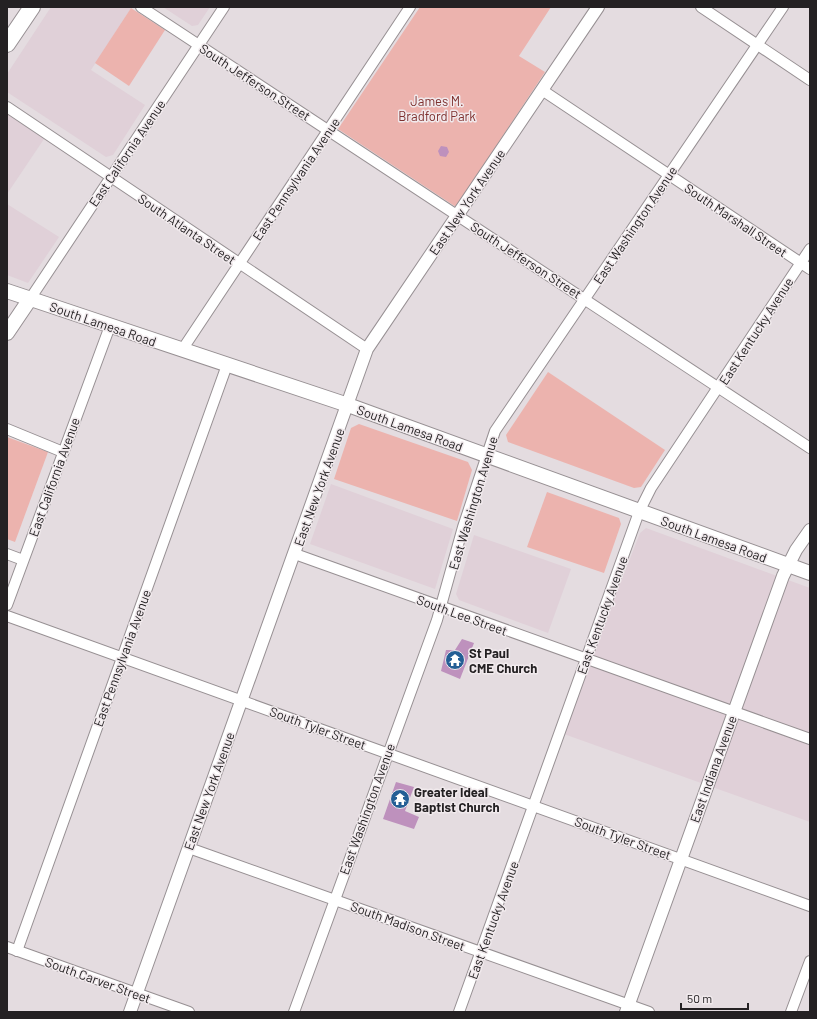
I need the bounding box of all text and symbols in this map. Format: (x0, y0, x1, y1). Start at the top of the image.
street label: South Jefferson Street (197, 40, 313, 124)
park label: James M. Bradford Park (398, 93, 476, 124)
street label: East California Avenue (85, 96, 169, 210)
street label: East Pennsylvania Avenue (249, 114, 343, 244)
street label: East New York Avenue (426, 146, 508, 258)
street label: East Washington Avenue (590, 163, 680, 287)
street label: South Marshall Street (682, 180, 790, 260)
street label: South Atlanta Street (135, 190, 239, 268)
street label: South Jefferson Street (468, 218, 584, 302)
street label: East Kentucky Avenue (715, 274, 797, 388)
street label: South Lamesa Road (48, 298, 158, 350)
street label: South Lamesa Road (355, 401, 465, 455)
street label: East California Avenue (25, 415, 83, 539)
street label: East New York Avenue (290, 426, 348, 548)
street label: East Washington Avenue (445, 434, 501, 572)
street label: South Lamesa Road (659, 512, 769, 566)
street label: East Kentucky Avenue (573, 554, 631, 676)
street label: East Pennsylvania Avenue (90, 587, 154, 729)
street label: South Lee Street (414, 591, 510, 639)
place label: St Paul CME Church (469, 645, 537, 676)
temple icon: St Paul CME Church (444, 649, 466, 671)
street label: South Tyler Street (267, 703, 369, 753)
street label: East Indiana Avenue (686, 713, 740, 825)
street label: East New York Avenue (180, 730, 238, 852)
street label: East Washington Avenue (336, 741, 398, 877)
place label: Greater Ideal Baptist Church (414, 784, 500, 815)
temple icon: Greater Ideal Baptist Church (389, 788, 411, 810)
street label: South Tyler Street (572, 813, 674, 863)
street label: East Kentucky Avenue (464, 859, 522, 981)
street label: South Madison Street (349, 898, 467, 954)
street label: South Carver Street (43, 953, 153, 1007)
scale bar (681, 985, 748, 1011)
text: 50 m (687, 991, 712, 1005)

